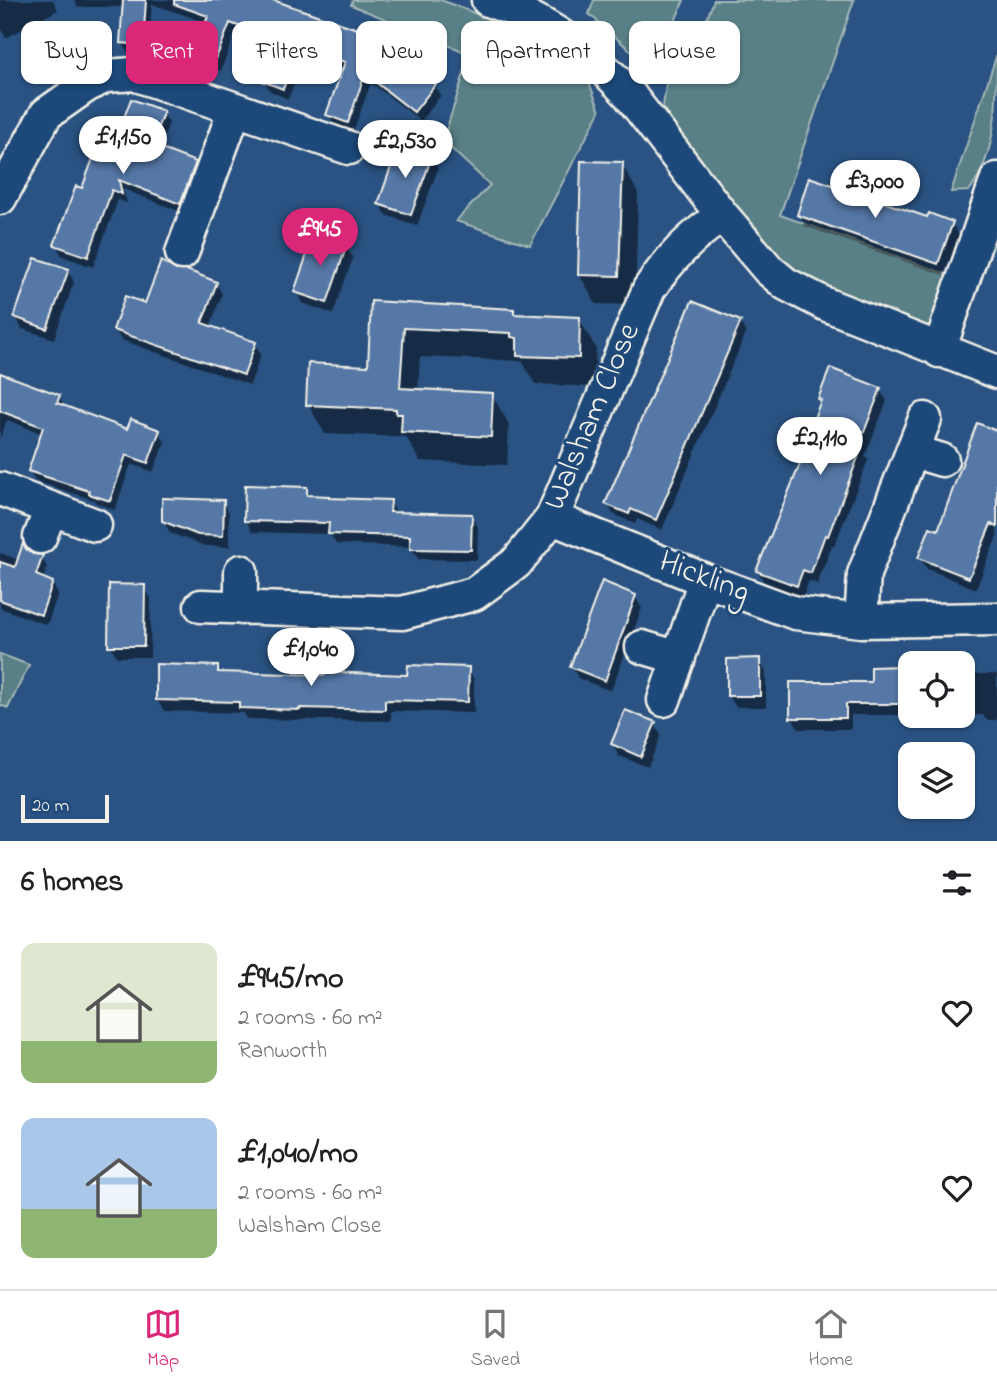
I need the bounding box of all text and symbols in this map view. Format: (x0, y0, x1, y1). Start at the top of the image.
chip: Buy (21, 21, 112, 84)
chip: Rent (126, 21, 218, 84)
chip: Filters (232, 21, 342, 84)
chip: New (356, 21, 447, 84)
chip: Apartment (461, 21, 615, 84)
chip: House (629, 21, 740, 84)
pin: £1,150 (66, 116, 180, 176)
pin: £2,530 (348, 120, 462, 180)
text: £1,150 (95, 122, 151, 155)
text: £2,530 (374, 126, 436, 159)
pin: £3,000 (818, 160, 932, 220)
text: £3,000 (846, 166, 904, 199)
pin: £945 (279, 208, 361, 268)
text: £945 (298, 214, 342, 247)
street label: Walsham Close (532, 315, 654, 518)
pin: £2,110 (763, 418, 877, 477)
text: £2,110 (793, 423, 847, 456)
street label: Hickling (652, 539, 756, 617)
pin: £1,040 (254, 628, 368, 688)
text: £1,040 (283, 634, 339, 667)
map controls (898, 651, 975, 819)
button: locate (898, 651, 975, 728)
button: layers (898, 742, 975, 819)
scale bar (21, 792, 108, 824)
text: 20 m (32, 793, 69, 820)
text: 6 homes (21, 861, 124, 905)
icon: filters (938, 864, 976, 902)
text: £945/mo (238, 958, 344, 1002)
icon: home (77, 971, 161, 1055)
icon: heart (938, 994, 976, 1032)
text: 2 rooms · 60 m² (238, 1002, 383, 1035)
text: Ranworth (238, 1035, 327, 1068)
text: £1,040/mo (238, 1133, 358, 1177)
icon: home (77, 1146, 161, 1230)
icon: heart (938, 1169, 976, 1207)
text: 2 rooms · 60 m² (238, 1177, 383, 1210)
text: Walsham Close (238, 1210, 381, 1243)
tab: Map (144, 1305, 182, 1374)
tab: Saved (471, 1305, 520, 1374)
tab: Home (809, 1305, 853, 1374)

